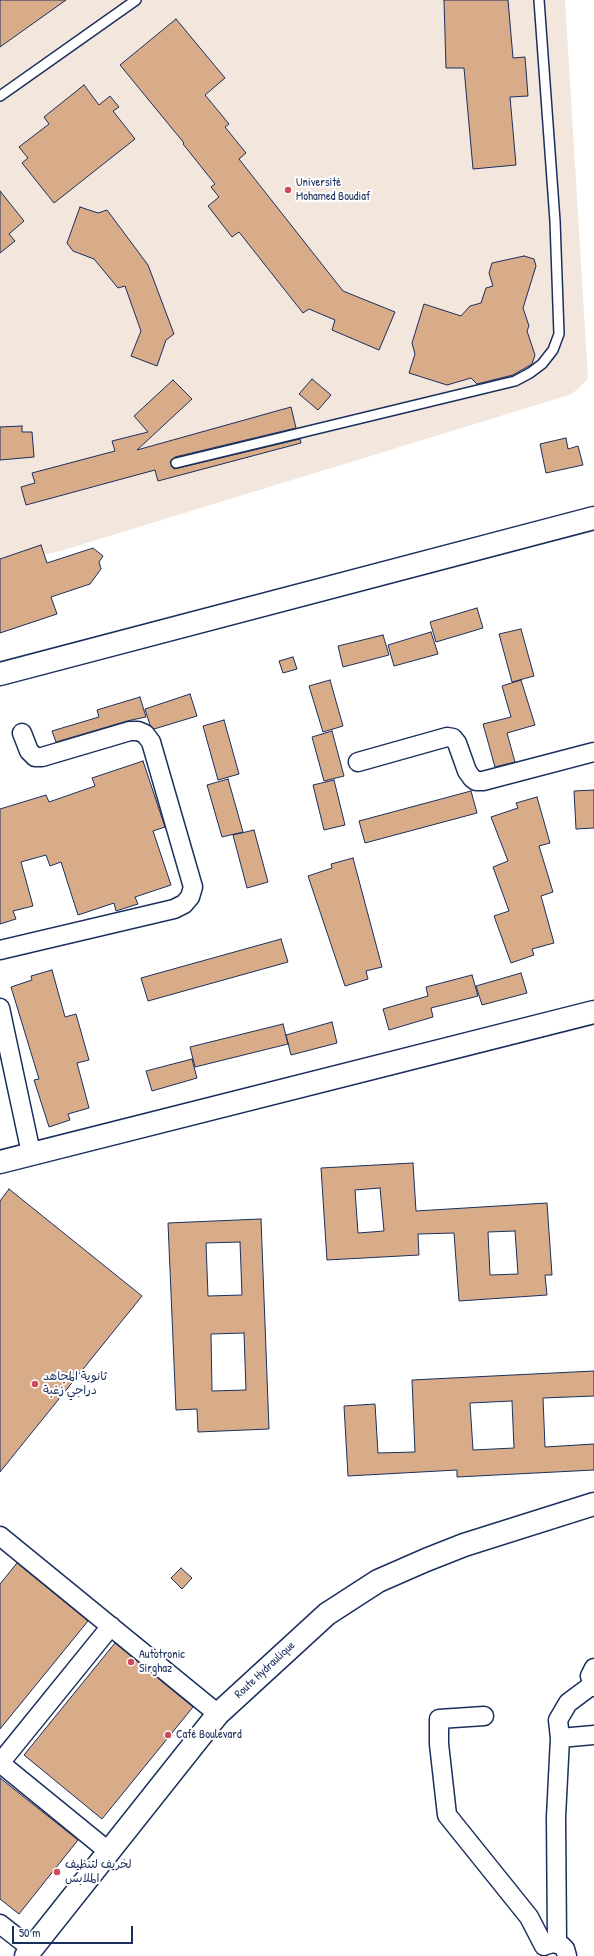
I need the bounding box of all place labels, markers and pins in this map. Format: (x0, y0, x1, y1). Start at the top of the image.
place label: Université Mohamed Boudiaf (296, 176, 370, 204)
marker: Université Mohamed Boudiaf (283, 185, 293, 195)
place label: ثانوية المجاهد دراجي زغبة (43, 1370, 107, 1398)
marker: ثانوية المجاهد دراجي زغبة (30, 1379, 40, 1389)
place label: Autotronic Sirghaz (139, 1648, 185, 1676)
marker: Autotronic Sirghaz (126, 1657, 136, 1667)
place label: Café Boulevard (176, 1728, 242, 1742)
marker: Café Boulevard (163, 1730, 173, 1740)
place label: لخريف لتنظيف الملابس (65, 1858, 132, 1886)
marker: لخريف لتنظيف الملابس (52, 1867, 62, 1877)

